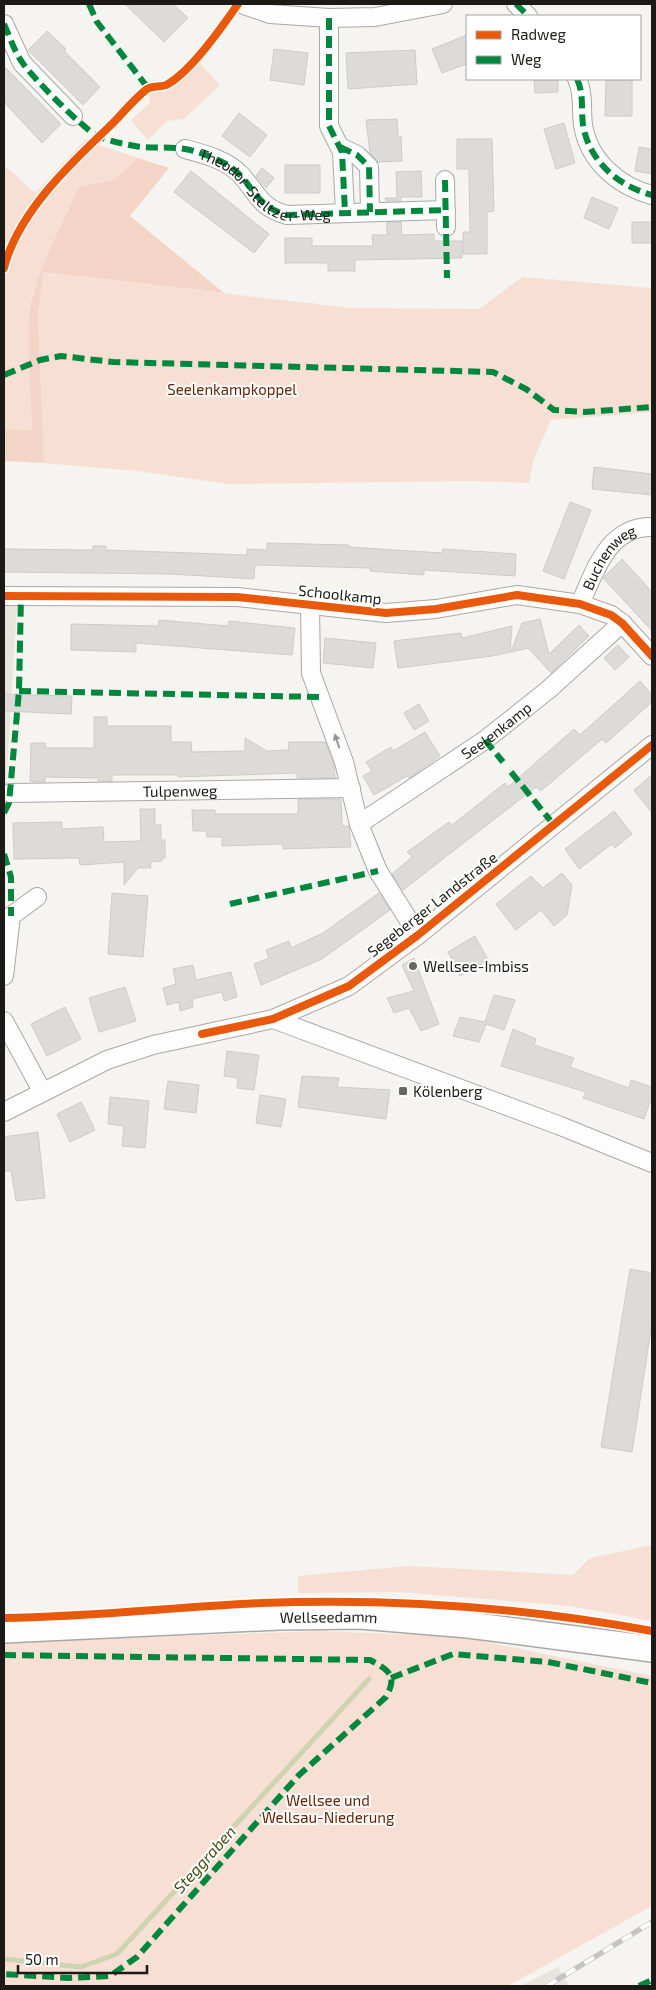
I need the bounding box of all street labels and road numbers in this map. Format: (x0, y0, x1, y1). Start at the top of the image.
street label: Theodor-Steltzer-Weg (197, 144, 332, 224)
street label: Buchenweg (578, 521, 639, 593)
street label: Schoolkamp (297, 581, 383, 607)
street label: Seelenkamp (457, 698, 535, 763)
street label: Tulpenweg (143, 781, 218, 800)
street label: Segeberger Landstraße (363, 848, 501, 960)
street label: Wellseedamm (280, 1607, 378, 1626)

